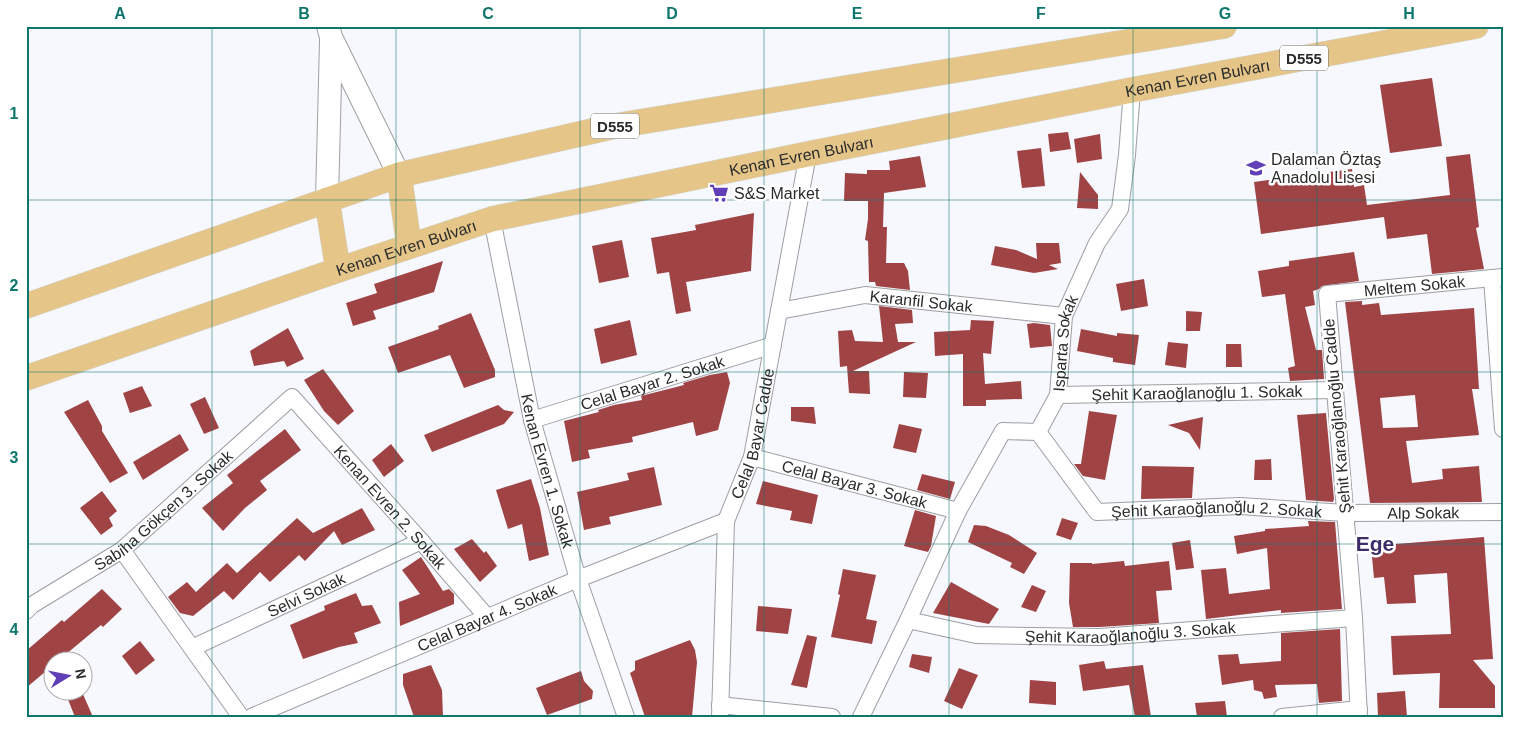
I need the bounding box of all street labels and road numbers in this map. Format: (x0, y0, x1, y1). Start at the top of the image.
road number: D555 (1280, 46, 1328, 70)
street label: Kenan Evren Bulvarı (1124, 56, 1271, 100)
road number: D555 (591, 114, 639, 138)
street label: Kenan Evren Bulvarı (728, 133, 875, 179)
street label: Kenan Evren Bulvarı (334, 216, 479, 279)
street label: Meltem Sokak (1363, 272, 1467, 299)
street label: Karanfil Sokak (869, 287, 974, 315)
street label: Isparta Sokak (1050, 291, 1081, 392)
street label: Şehit Karaoğlanoğlu Cadde (1320, 318, 1354, 514)
street label: Celal Bayar 2. Sokak (578, 352, 727, 413)
street label: Celal Bayar Cadde (727, 367, 777, 501)
street label: Şehit Karaoğlanoğlu 1. Sokak (1091, 382, 1304, 403)
street label: Kenan Evren 1. Sokak (518, 392, 577, 551)
street label: Kenan Evren 2. Sokak (331, 442, 450, 573)
street label: Sabiha Gökçen 3. Sokak (91, 446, 236, 573)
street label: Celal Bayar 3. Sokak (780, 457, 930, 511)
street label: Şehit Karaoğlanoğlu 2. Sokak (1111, 497, 1323, 520)
street label: Alp Sokak (1387, 504, 1460, 521)
street label: Selvi Sokak (265, 569, 349, 620)
street label: Celal Bayar 4. Sokak (415, 580, 560, 654)
street label: Şehit Karaoğlanoğlu 3. Sokak (1025, 618, 1237, 646)

